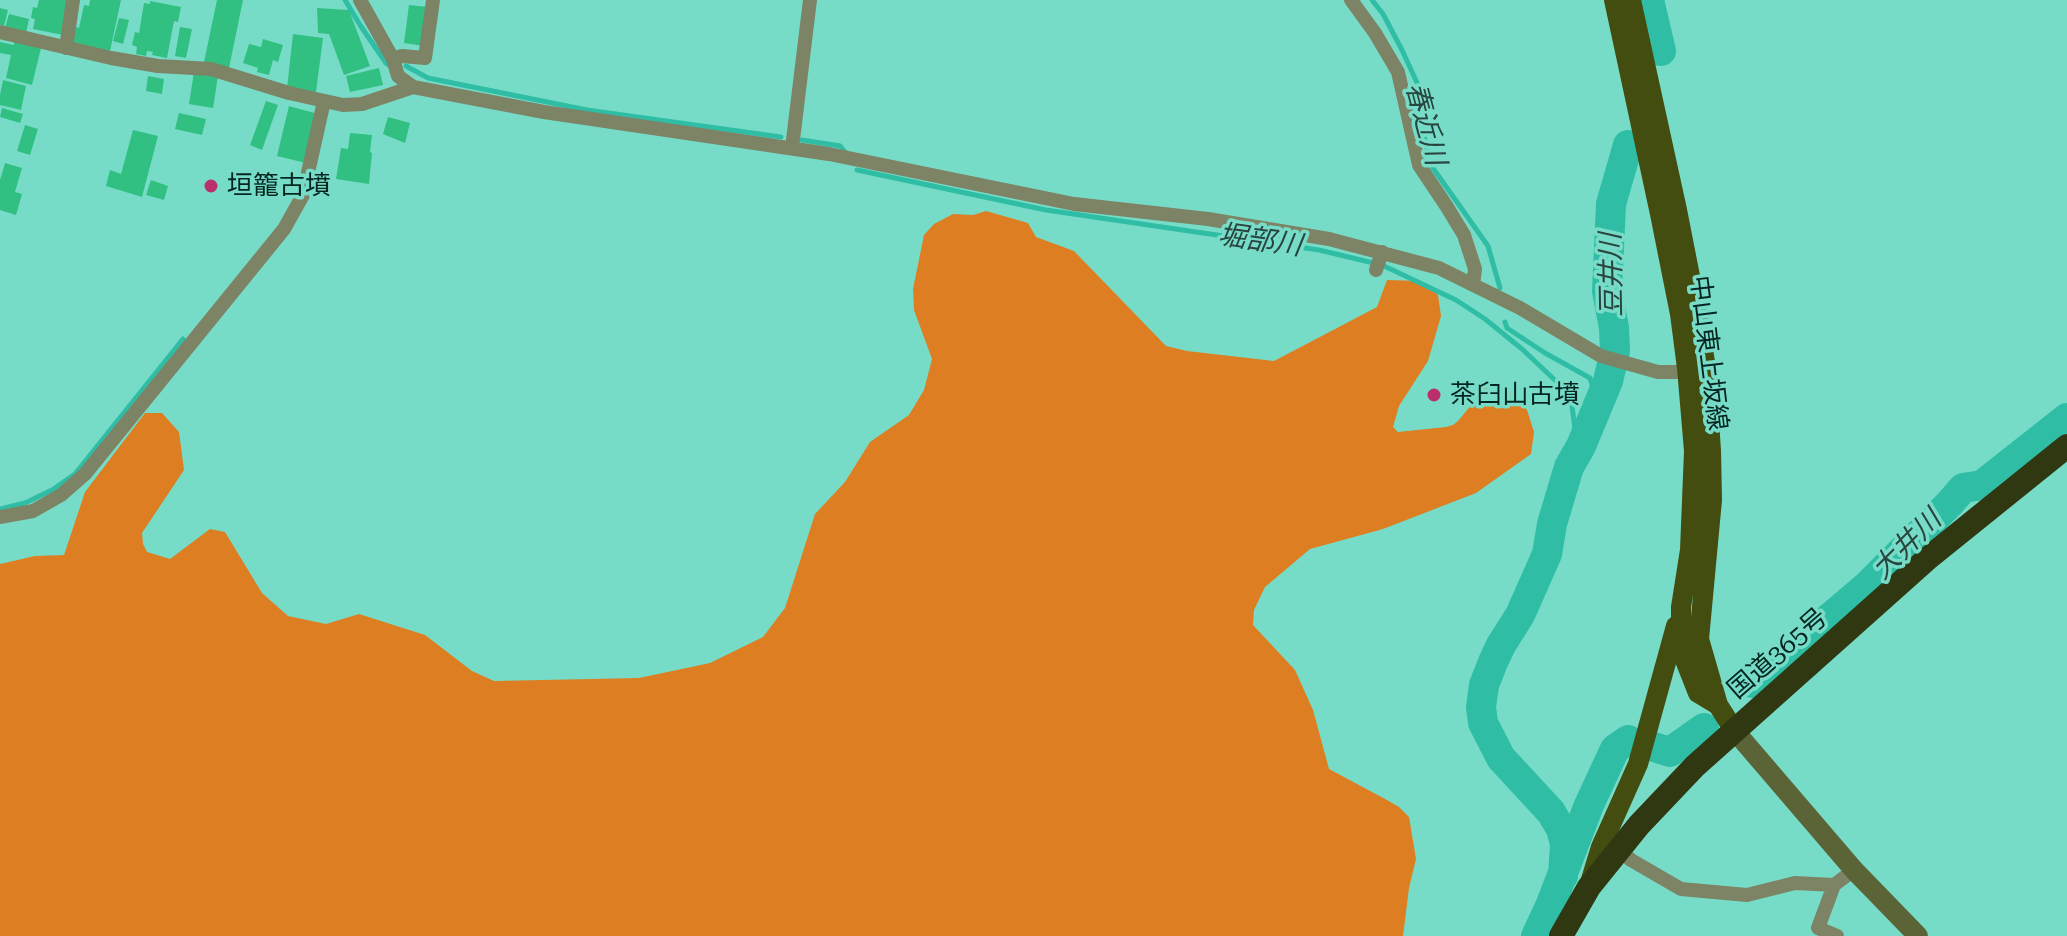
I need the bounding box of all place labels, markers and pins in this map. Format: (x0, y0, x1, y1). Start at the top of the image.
place label: 垣籠古墳 (227, 170, 331, 202)
marker: 垣籠古墳 (202, 177, 220, 195)
place label: 茶臼山古墳 (1450, 379, 1580, 411)
marker: 茶臼山古墳 (1425, 386, 1443, 404)

